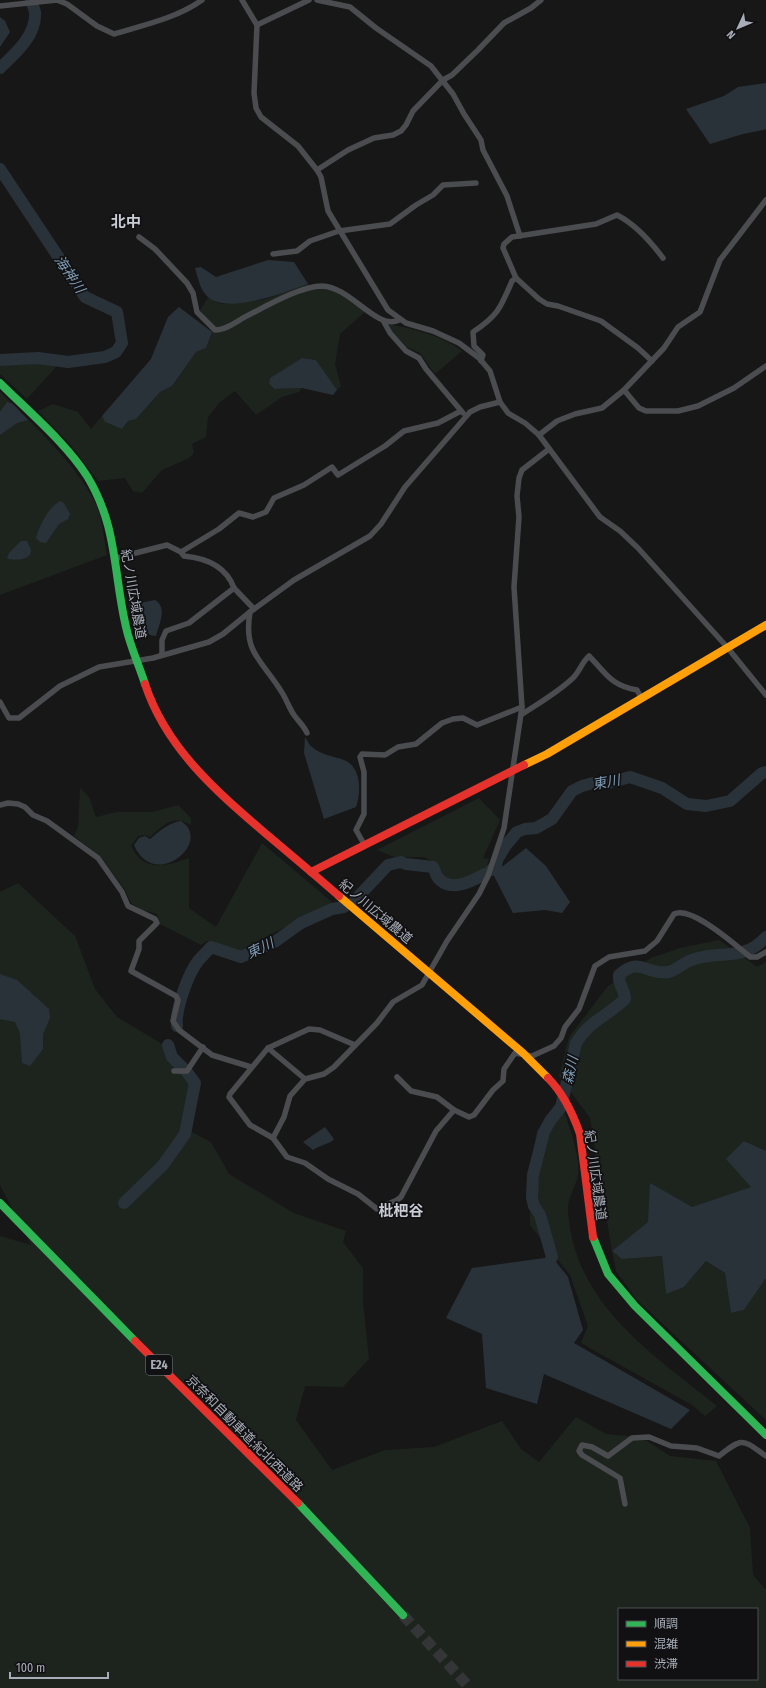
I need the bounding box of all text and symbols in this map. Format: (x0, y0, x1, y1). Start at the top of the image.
north arrow (718, 8, 758, 48)
text: N (724, 28, 738, 41)
district label: 北中 (111, 213, 141, 231)
water label: 海神川 (51, 252, 89, 298)
street label: 紀ノ川広域農道 (118, 548, 149, 640)
water label: 東川 (591, 771, 623, 794)
street label: 紀ノ川広域農道 (336, 876, 415, 946)
water label: 東川 (244, 934, 278, 962)
water label: 森川 (559, 1053, 582, 1086)
street label: 紀ノ川広域農道 (582, 1129, 609, 1221)
district label: 枇杷谷 (378, 1202, 424, 1220)
road number: E24 (146, 1355, 172, 1375)
street label: 京奈和自動車道;紀北西道路 (183, 1372, 306, 1495)
legend (618, 1608, 758, 1680)
text: 順調 (654, 1617, 678, 1631)
text: 混雑 (654, 1637, 678, 1651)
scale bar (10, 1654, 108, 1680)
text: 渋滞 (654, 1657, 678, 1671)
text: 100 m (16, 1661, 45, 1675)

